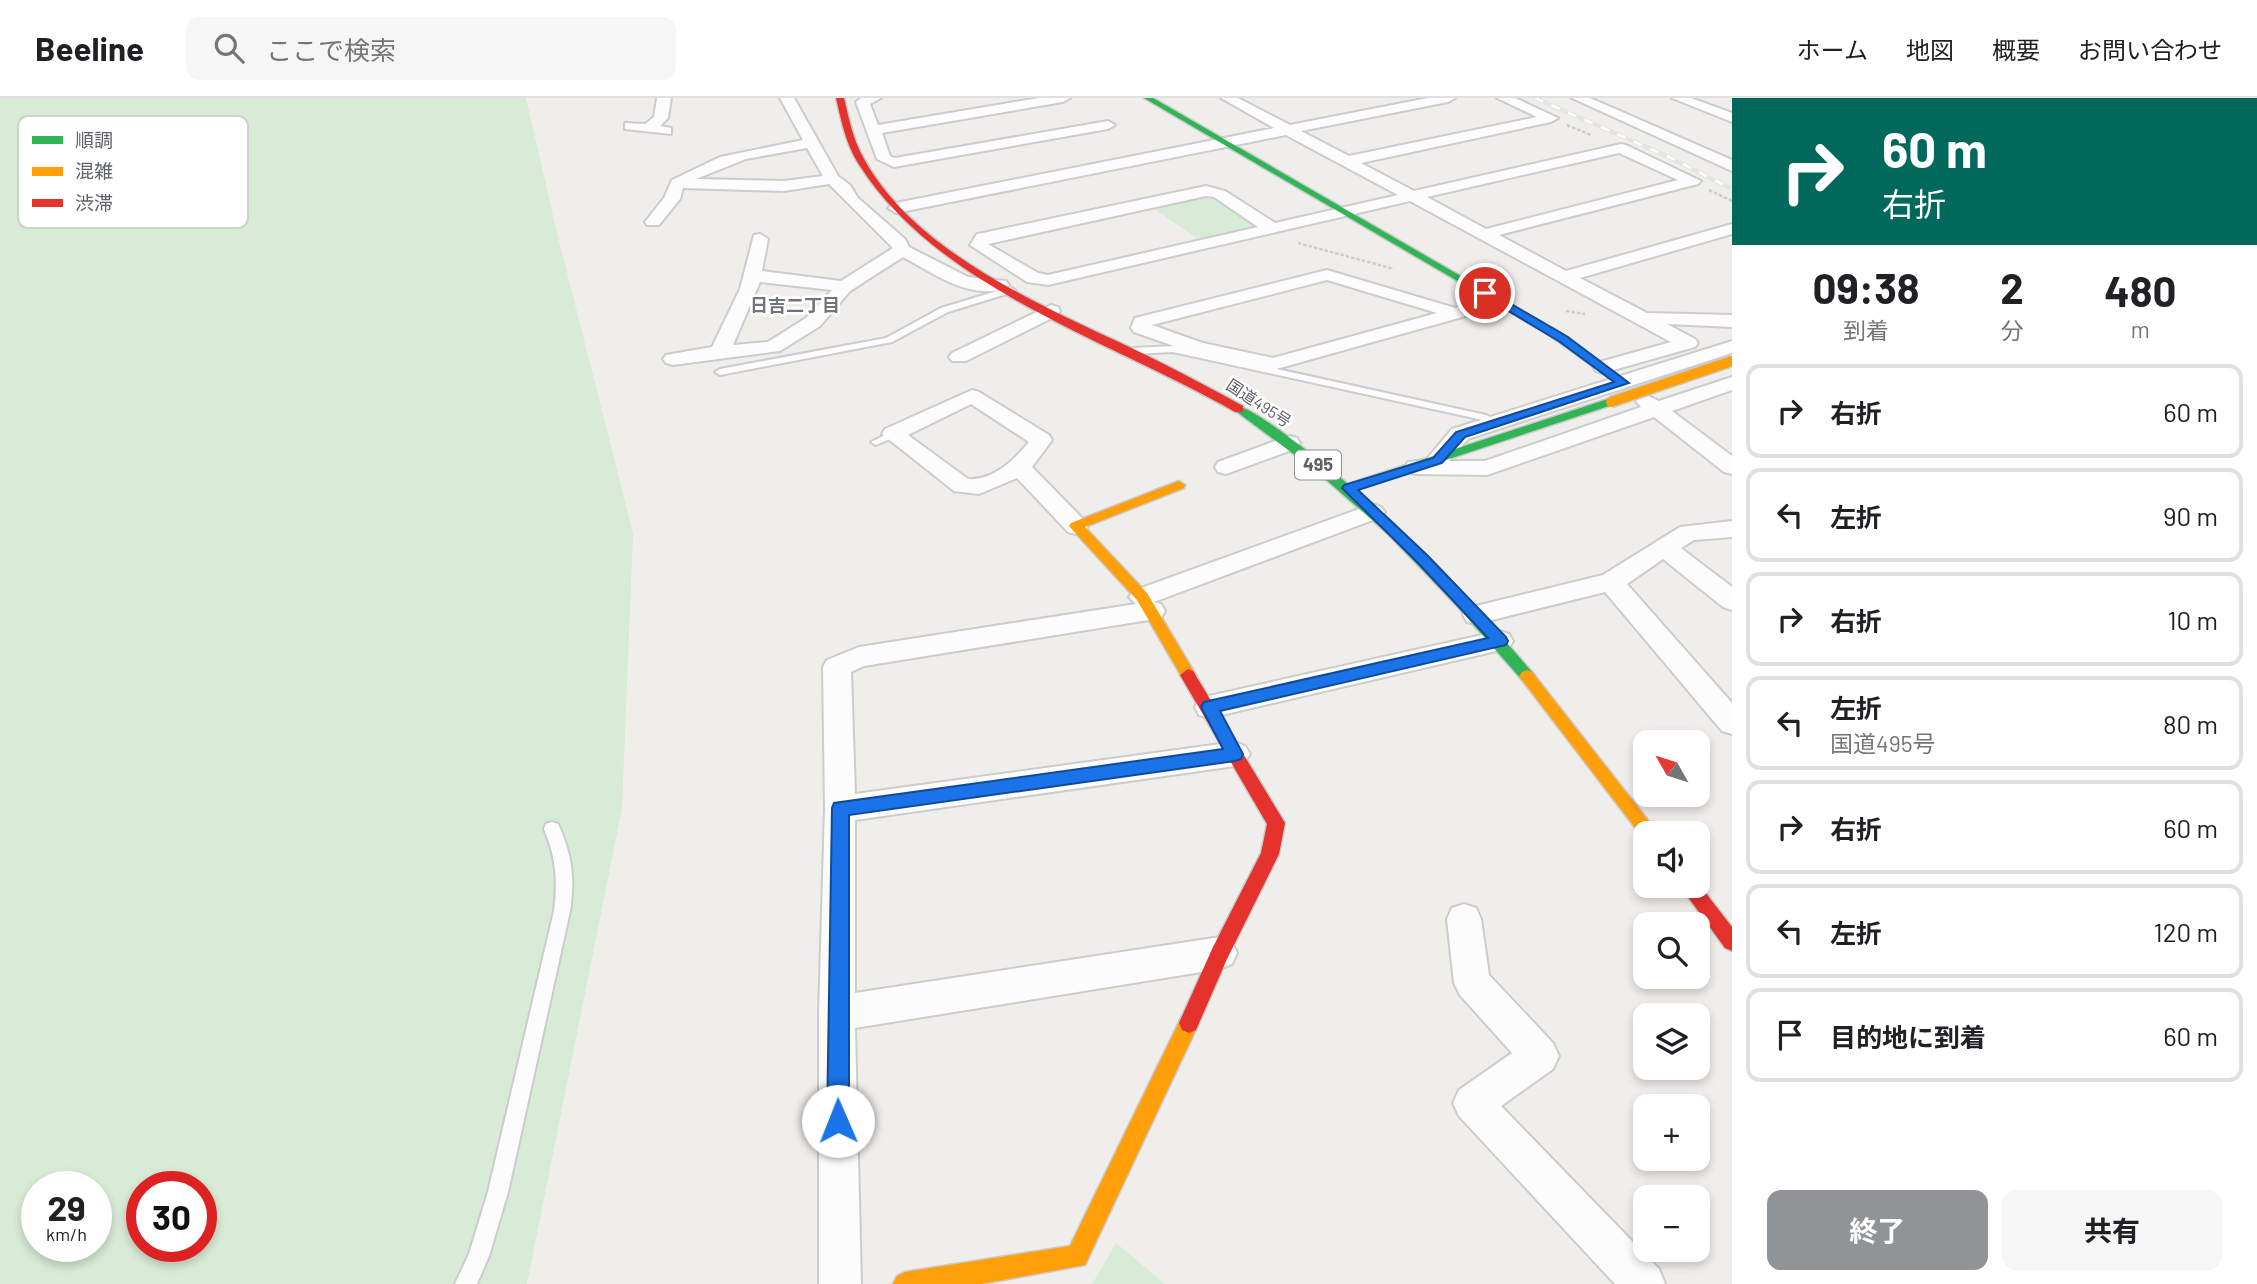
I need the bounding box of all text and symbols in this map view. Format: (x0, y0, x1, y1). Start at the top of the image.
search box (186, 17, 676, 80)
text: Beeline (35, 28, 144, 68)
icon: search (210, 29, 248, 67)
text: ここで検索 (266, 34, 396, 65)
text: ホーム (1797, 35, 1868, 64)
text: 地図 (1906, 35, 1954, 64)
text: 概要 (1992, 35, 2040, 64)
text: お問い合わせ (2078, 35, 2222, 64)
legend (18, 116, 248, 228)
text: 60 m (1882, 119, 1987, 178)
icon: right (1767, 126, 1858, 217)
text: 順調 (75, 128, 113, 151)
text: 混雑 (75, 159, 113, 182)
text: 右折 (1882, 184, 1946, 222)
text: 渋滞 (75, 191, 113, 214)
text: 09:38 (1813, 262, 1920, 312)
text: 2 (2000, 262, 2024, 312)
pin (1455, 263, 1515, 323)
text: 480 (2104, 265, 2176, 315)
icon: arrive (1466, 274, 1504, 312)
district label: 日吉二丁目 (750, 294, 840, 316)
text: m (2131, 315, 2150, 343)
text: 到着 (1843, 316, 1889, 344)
text: 分 (2000, 316, 2023, 344)
street label: 国道495号 (1223, 375, 1295, 431)
icon: right (1771, 392, 1809, 430)
text: 60 m (2163, 396, 2218, 427)
text: 右折 (1830, 397, 1882, 428)
road number: 495 (1295, 450, 1341, 480)
icon: left (1771, 496, 1809, 534)
text: 90 m (2163, 500, 2218, 531)
text: 左折 (1830, 501, 1882, 532)
icon: right (1771, 600, 1809, 638)
text: 10 m (2168, 604, 2218, 635)
text: 右折 (1830, 605, 1882, 636)
text: 左折 (1830, 692, 1882, 723)
icon: left (1771, 704, 1809, 742)
text: 80 m (2163, 708, 2218, 739)
text: 国道495号 (1830, 729, 1935, 757)
north arrow (1633, 730, 1710, 807)
map controls (1633, 730, 1710, 1262)
icon: right (1771, 808, 1809, 846)
text: 60 m (2163, 812, 2218, 843)
text: 右折 (1830, 813, 1882, 844)
button: sound (1633, 821, 1710, 898)
button: search (1633, 912, 1710, 989)
icon: left (1771, 912, 1809, 950)
text: 120 m (2154, 916, 2218, 947)
text: 左折 (1830, 917, 1882, 948)
button: layers (1633, 1003, 1710, 1080)
icon: arrive (1771, 1016, 1809, 1054)
text: 60 m (2163, 1020, 2218, 1051)
text: 目的地に到着 (1830, 1021, 1986, 1052)
position arrow (801, 1084, 875, 1158)
button: + (1633, 1094, 1710, 1171)
speed limit sign: 30 (126, 1171, 217, 1262)
button: − (1633, 1185, 1710, 1262)
text: 29 (47, 1186, 86, 1228)
button: 終了 (1767, 1190, 1988, 1270)
button: 共有 (2002, 1190, 2222, 1270)
text: km/h (46, 1223, 87, 1245)

